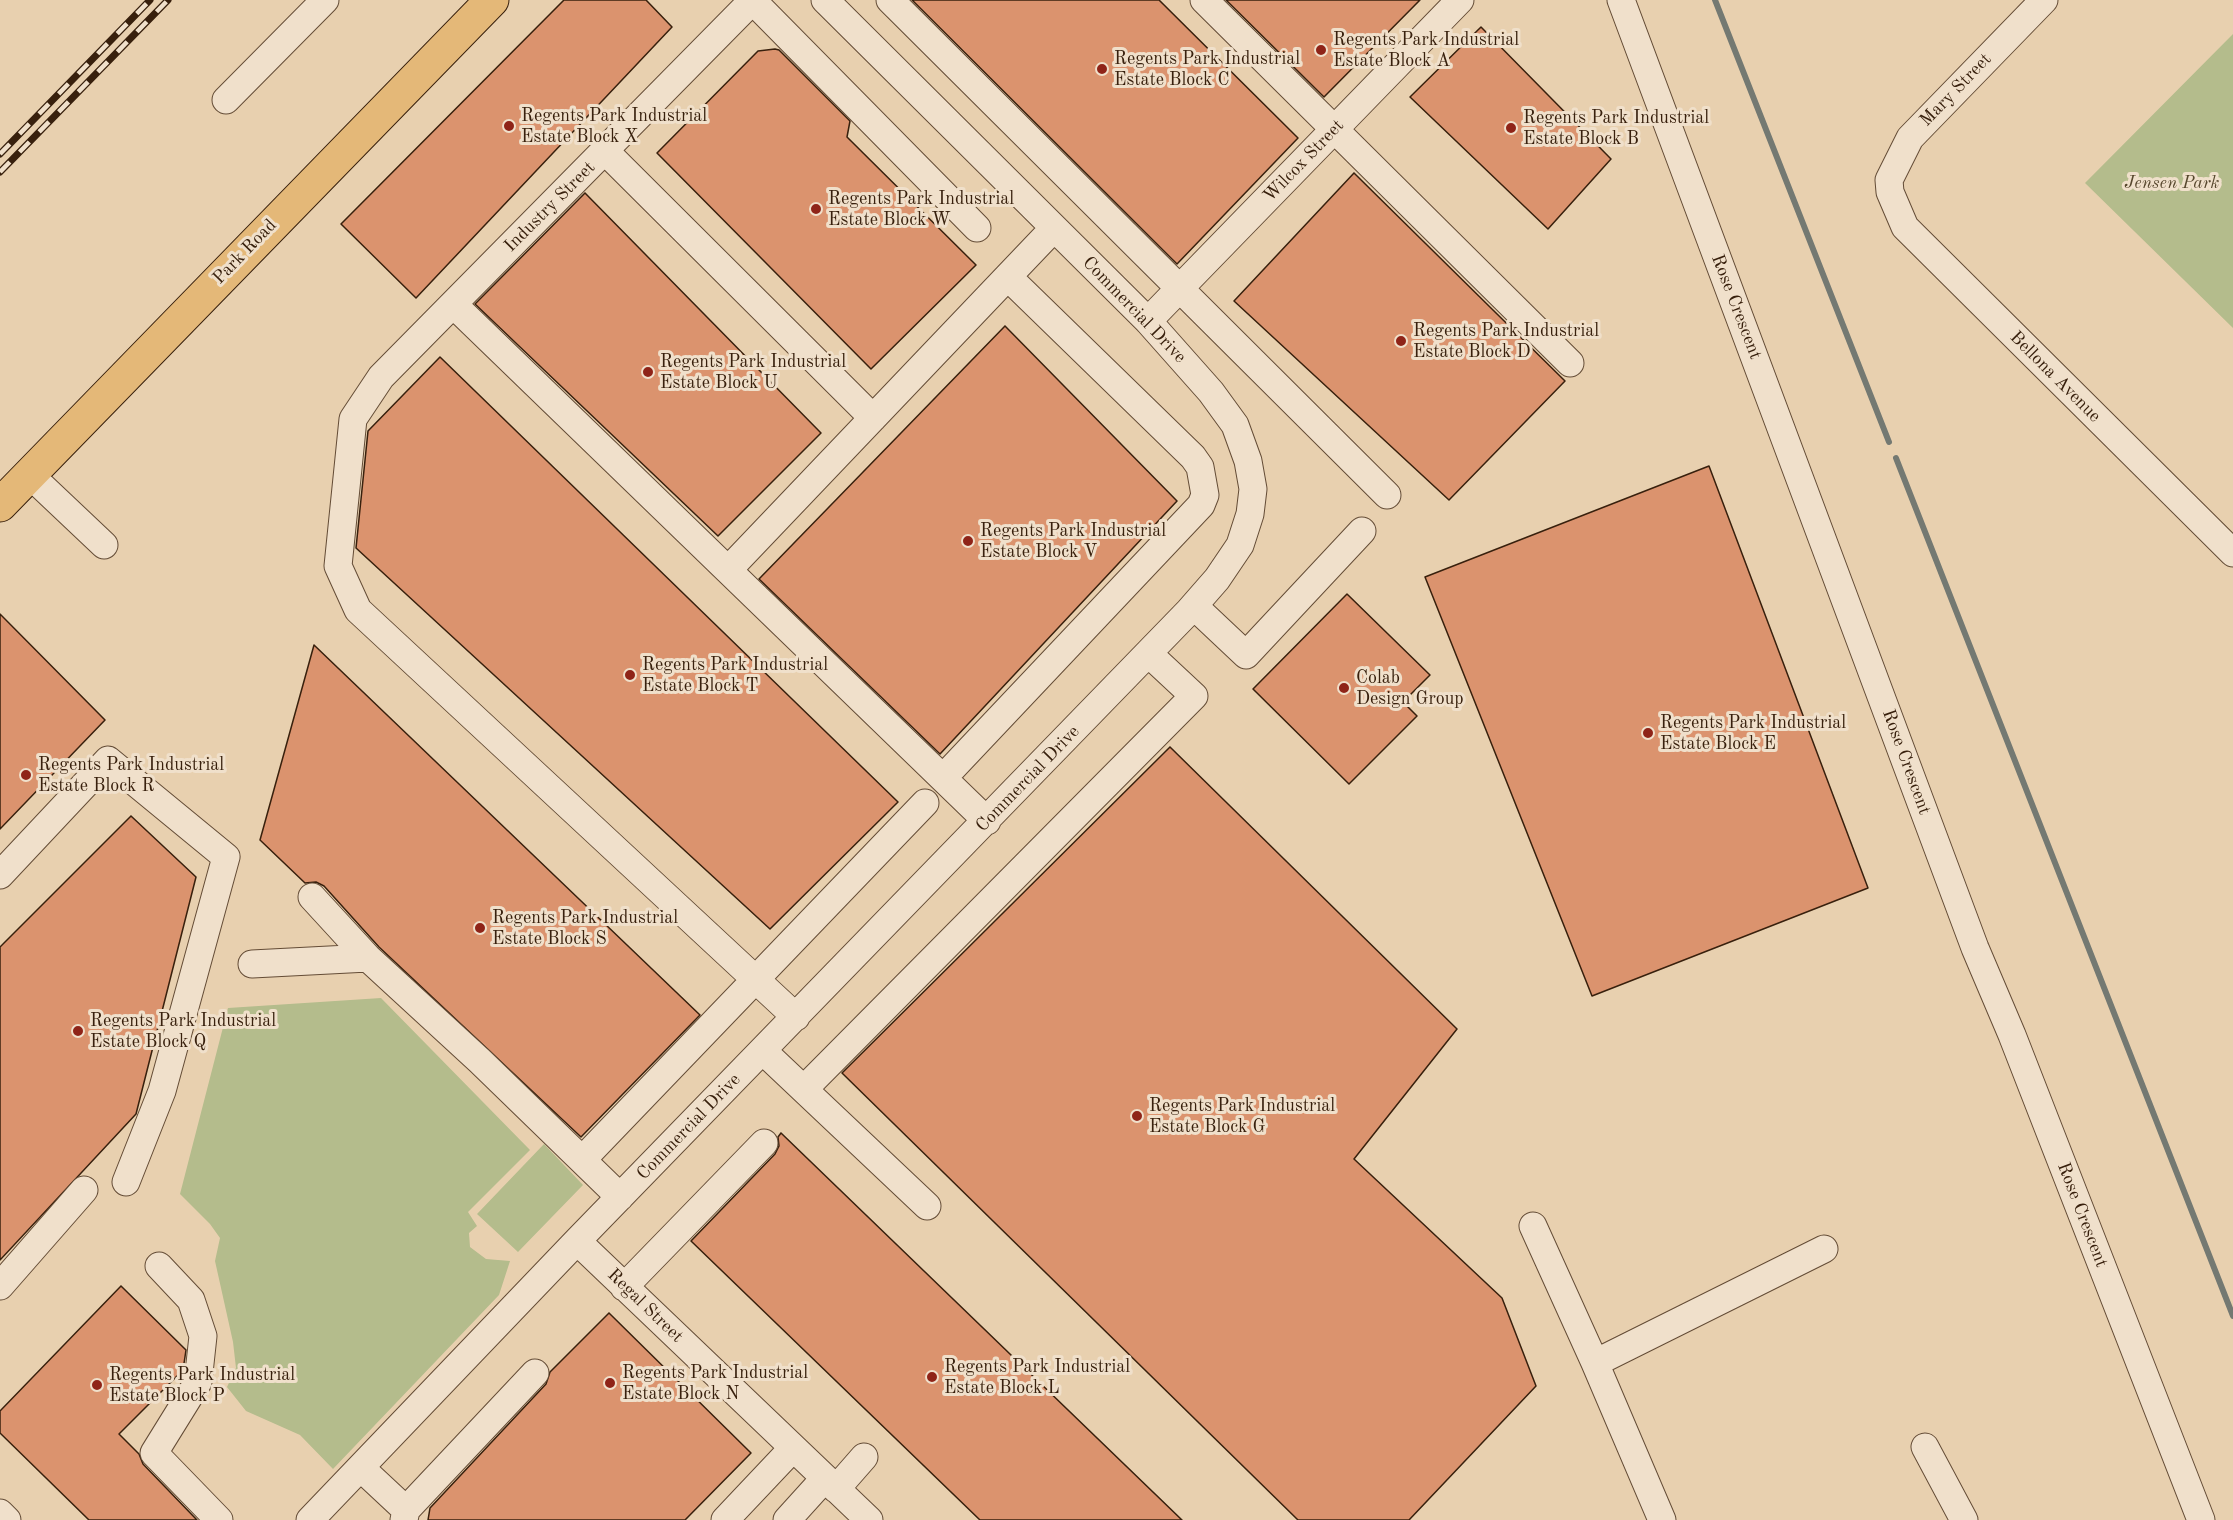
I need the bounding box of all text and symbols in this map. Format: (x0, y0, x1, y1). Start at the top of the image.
place label: Regents Park Industrial Estate Block A (1333, 29, 1519, 72)
marker: Regents Park Industrial Estate Block A (1314, 43, 1328, 57)
place label: Regents Park Industrial Estate Block C (1114, 48, 1300, 90)
street label: Mary Street (1916, 49, 1996, 131)
marker: Regents Park Industrial Estate Block C (1095, 62, 1109, 76)
place label: Regents Park Industrial Estate Block X (521, 105, 707, 148)
place label: Regents Park Industrial Estate Block B (1523, 107, 1709, 150)
street label: Wilcox Street (1259, 115, 1349, 207)
marker: Regents Park Industrial Estate Block X (502, 119, 516, 133)
marker: Regents Park Industrial Estate Block B (1504, 121, 1518, 135)
street label: Industry Street (500, 157, 600, 257)
park label: Jensen Park (2125, 172, 2219, 194)
place label: Regents Park Industrial Estate Block W (828, 188, 1014, 230)
marker: Regents Park Industrial Estate Block W (809, 202, 823, 216)
street label: Park Road (209, 215, 281, 289)
street label: Rose Crescent (1706, 251, 1766, 363)
street label: Commercial Drive (1078, 252, 1190, 368)
place label: Regents Park Industrial Estate Block D (1413, 320, 1599, 362)
street label: Bellona Avenue (2005, 327, 2105, 427)
marker: Regents Park Industrial Estate Block D (1394, 334, 1408, 348)
place label: Regents Park Industrial Estate Block U (660, 351, 846, 394)
marker: Regents Park Industrial Estate Block U (641, 365, 655, 379)
place label: Regents Park Industrial Estate Block V (980, 520, 1166, 562)
marker: Regents Park Industrial Estate Block V (961, 534, 975, 548)
place label: Regents Park Industrial Estate Block T (642, 654, 828, 696)
place label: Colab Design Group (1356, 667, 1464, 710)
marker: Regents Park Industrial Estate Block T (623, 668, 637, 682)
marker: Colab Design Group (1337, 681, 1351, 695)
street label: Rose Crescent (1877, 706, 1935, 818)
place label: Regents Park Industrial Estate Block E (1660, 712, 1846, 754)
street label: Commercial Drive (972, 721, 1084, 837)
marker: Regents Park Industrial Estate Block E (1641, 726, 1655, 740)
place label: Regents Park Industrial Estate Block R (38, 754, 224, 796)
marker: Regents Park Industrial Estate Block R (19, 768, 33, 782)
place label: Regents Park Industrial Estate Block S (492, 907, 678, 950)
marker: Regents Park Industrial Estate Block S (473, 921, 487, 935)
place label: Regents Park Industrial Estate Block Q (90, 1010, 276, 1052)
marker: Regents Park Industrial Estate Block Q (71, 1024, 85, 1038)
street label: Commercial Drive (633, 1069, 745, 1185)
place label: Regents Park Industrial Estate Block G (1149, 1095, 1335, 1138)
marker: Regents Park Industrial Estate Block G (1130, 1109, 1144, 1123)
street label: Rose Crescent (2052, 1159, 2112, 1271)
street label: Regal Street (602, 1264, 688, 1348)
place label: Regents Park Industrial Estate Block L (944, 1356, 1130, 1398)
place label: Regents Park Industrial Estate Block N (622, 1362, 808, 1404)
place label: Regents Park Industrial Estate Block P (109, 1364, 295, 1406)
marker: Regents Park Industrial Estate Block L (925, 1370, 939, 1384)
marker: Regents Park Industrial Estate Block N (603, 1376, 617, 1390)
marker: Regents Park Industrial Estate Block P (90, 1378, 104, 1392)

